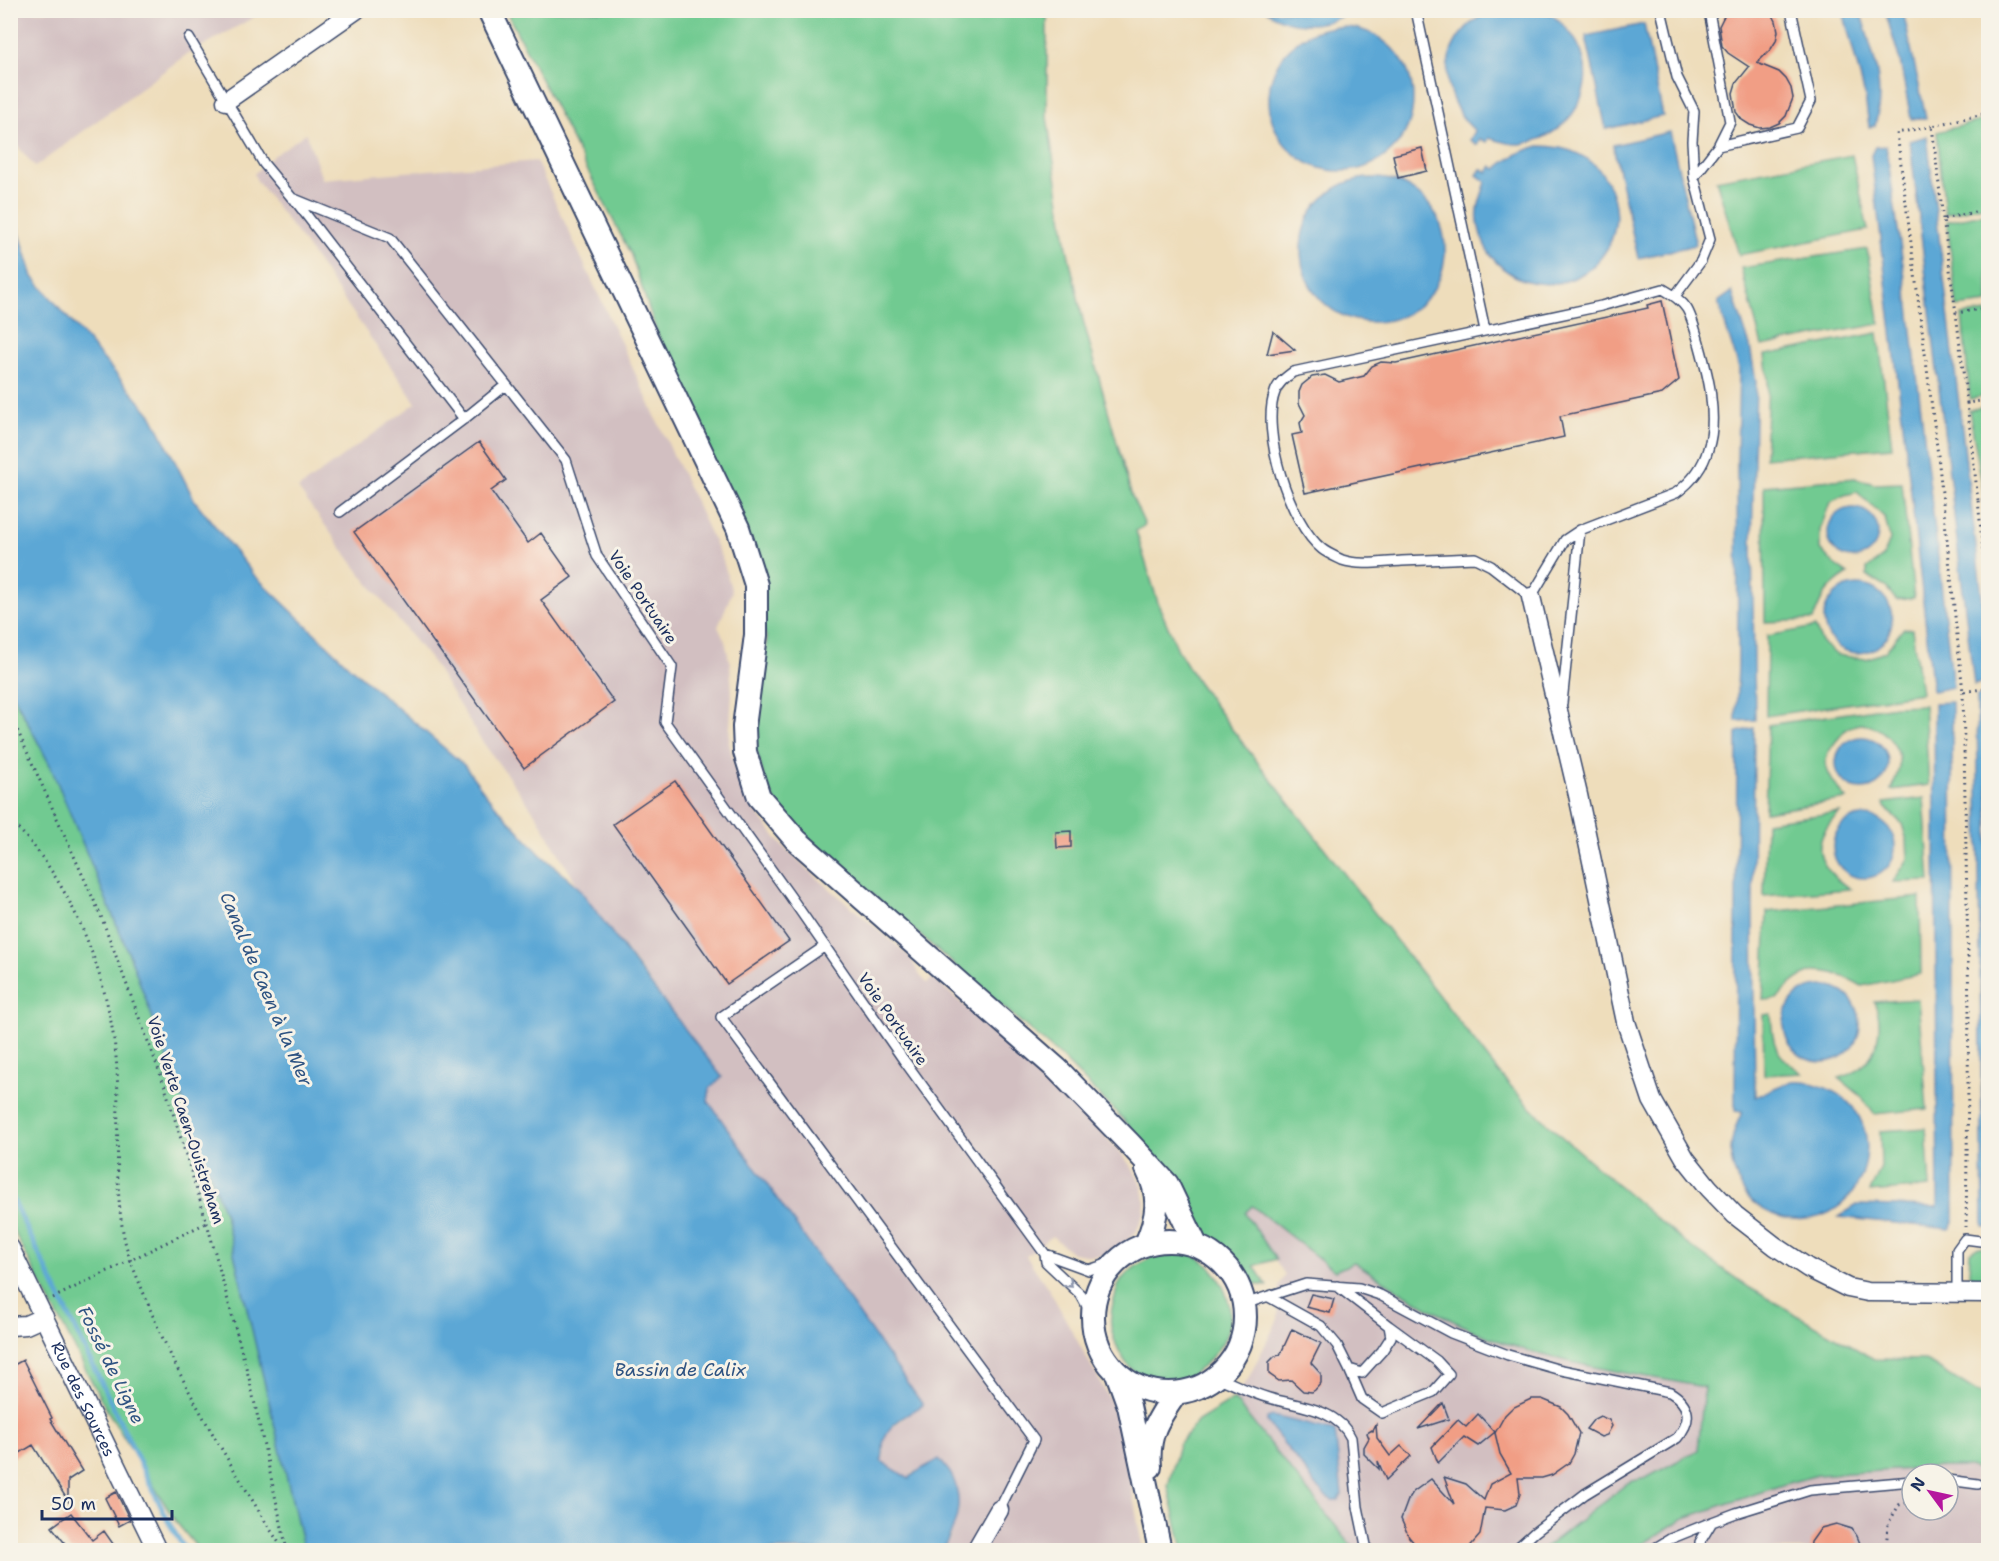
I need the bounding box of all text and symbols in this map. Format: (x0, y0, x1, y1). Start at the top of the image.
street label: Voie Portuaire (604, 546, 682, 648)
water label: Canal de Caen à la Mer (214, 888, 318, 1090)
street label: Voie Portuaire (853, 968, 933, 1070)
street label: Voie Verte Caen-Ouistreham (142, 1013, 230, 1227)
one-way arrow (1063, 1277, 1073, 1288)
water label: Fossé de Ligne (72, 1302, 150, 1428)
street label: Rue des Sources (47, 1338, 120, 1460)
water label: Bassin de Calix (614, 1358, 746, 1382)
north arrow (1900, 1462, 1960, 1522)
text: N (1906, 1473, 1930, 1495)
scale bar (42, 1483, 172, 1521)
text: 50 m (51, 1492, 96, 1516)

